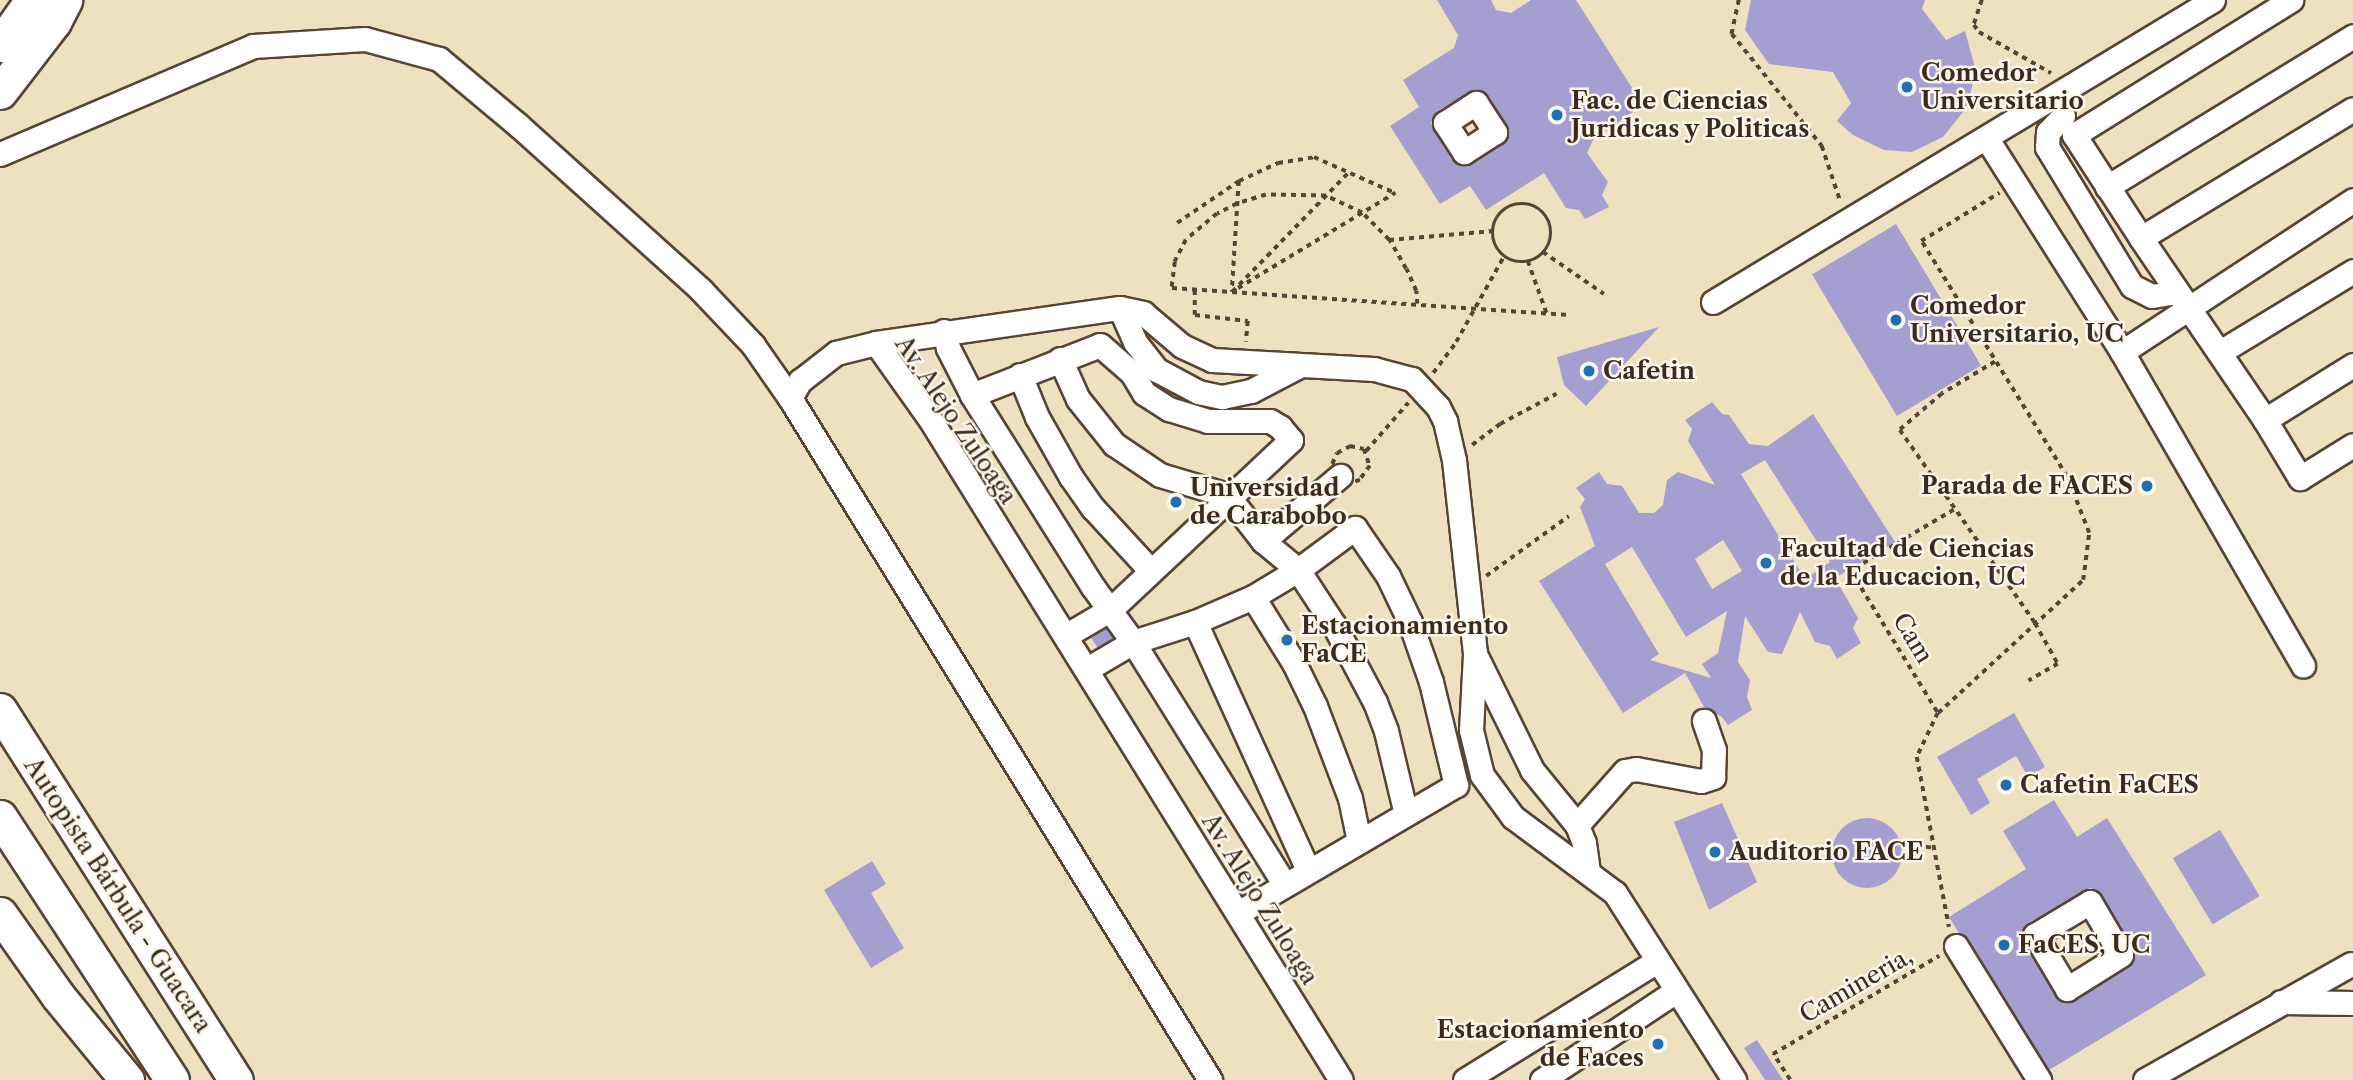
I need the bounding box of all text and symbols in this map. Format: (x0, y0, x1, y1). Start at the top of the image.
place label: Comedor Universitario (1921, 59, 2084, 115)
marker: Comedor Universitario (1899, 79, 1915, 95)
place label: Fac. de Ciencias Juridicas y Politicas (1571, 87, 1811, 143)
marker: Fac. de Ciencias Juridicas y Politicas (1549, 107, 1565, 123)
place label: Comedor Universitario, UC (1910, 292, 2124, 348)
marker: Comedor Universitario, UC (1888, 312, 1904, 328)
street label: Av. Alejo Zuloaga (889, 330, 1023, 510)
place label: Cafetin (1603, 357, 1695, 385)
marker: Cafetin (1581, 363, 1597, 379)
place label: Parada de FACES (1921, 472, 2133, 500)
place label: Universidad de Carabobo (1190, 474, 1347, 530)
marker: Parada de FACES (2139, 478, 2155, 494)
marker: Universidad de Carabobo (1168, 494, 1184, 510)
place label: Facultad de Ciencias de la Educacion, UC (1780, 535, 2034, 591)
marker: Facultad de Ciencias de la Educacion, UC (1758, 555, 1774, 571)
street label: Cam (1887, 608, 1939, 668)
place label: Estacionamiento FaCE (1301, 612, 1508, 668)
marker: Estacionamiento FaCE (1279, 632, 1295, 648)
street label: Autopista Bárbula - Guacara (18, 752, 218, 1038)
place label: Cafetin FaCES (2020, 771, 2199, 799)
marker: Cafetin FaCES (1998, 777, 2014, 793)
street label: Av. Alejo Zuloaga (1195, 808, 1325, 990)
place label: Auditorio FACE (1729, 838, 1923, 866)
marker: Auditorio FACE (1707, 844, 1723, 860)
place label: FaCES, UC (2018, 931, 2150, 959)
marker: FaCES, UC (1996, 937, 2012, 953)
street label: Camineria, (1794, 941, 1918, 1029)
place label: Estacionamiento de Faces (1437, 1016, 1644, 1072)
marker: Estacionamiento de Faces (1650, 1036, 1666, 1052)

